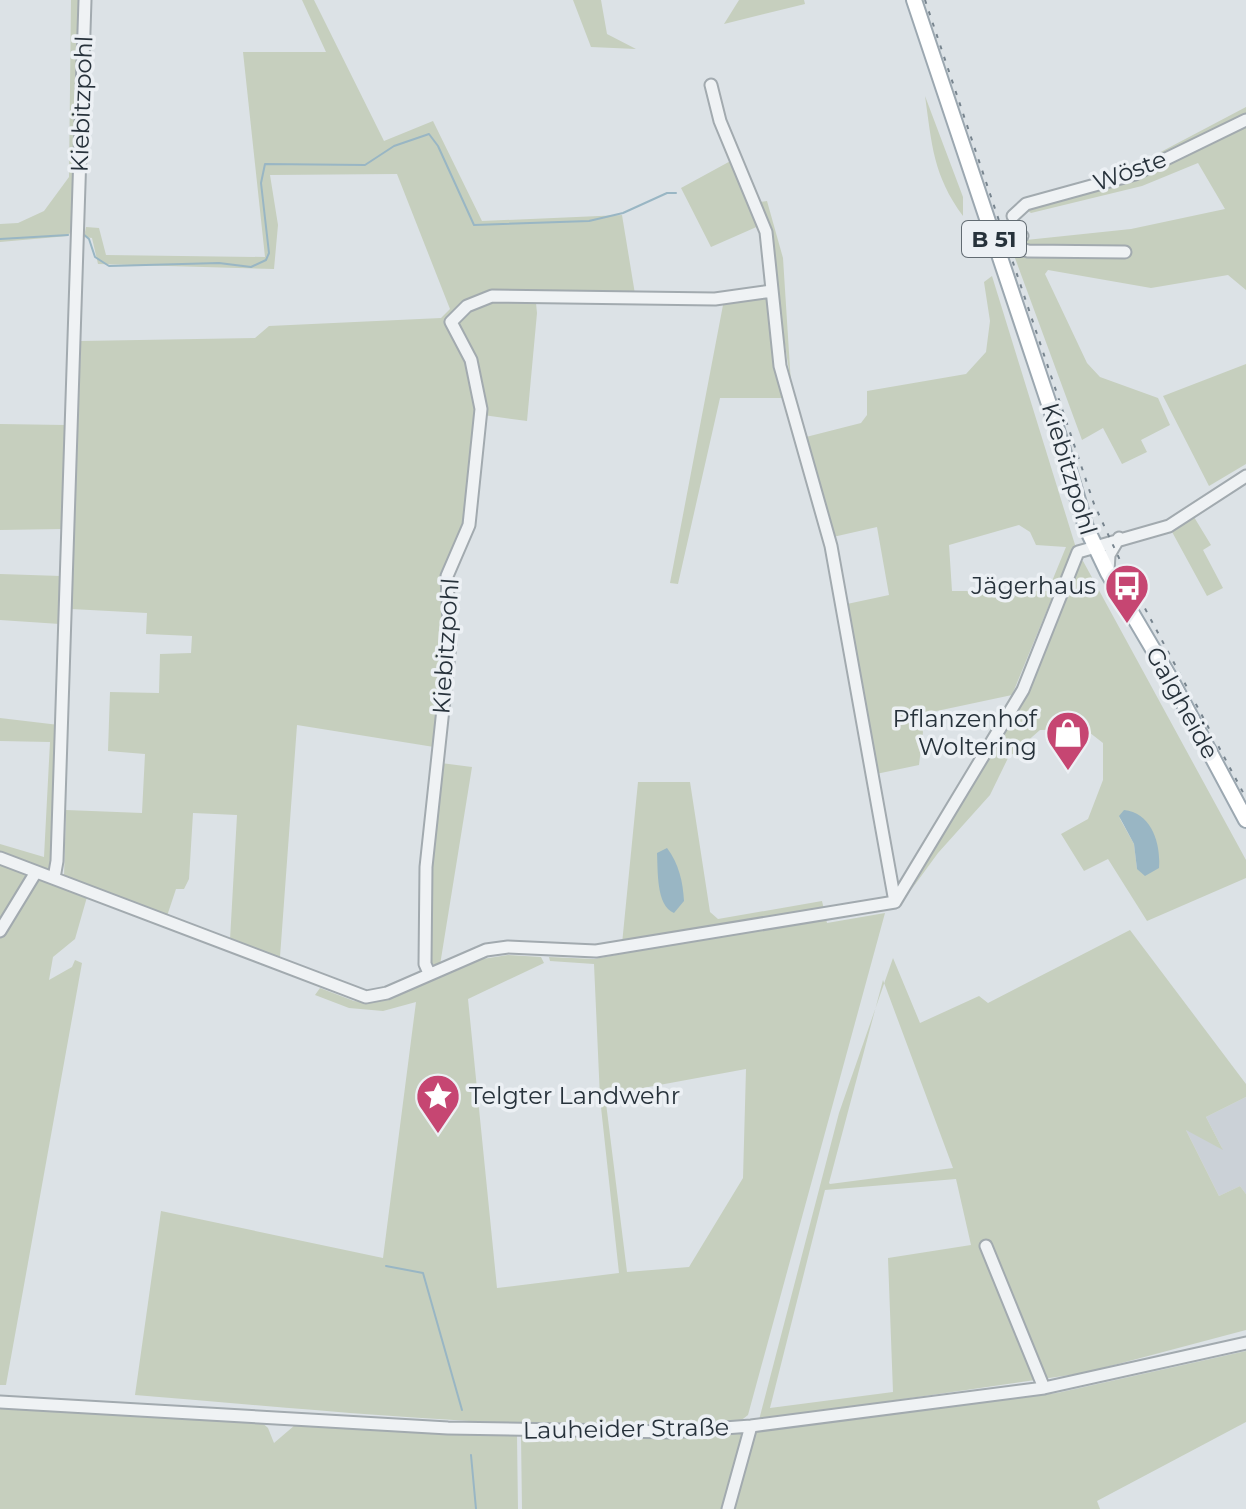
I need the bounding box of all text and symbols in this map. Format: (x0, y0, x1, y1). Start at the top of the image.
street label: Kiebitzpohl (65, 35, 98, 173)
street label: Wöste (1089, 144, 1170, 197)
road number: B 51 (962, 221, 1026, 257)
street label: Kiebitzpohl (1036, 399, 1103, 538)
bus stop icon: Jägerhaus (1103, 562, 1151, 625)
place label: Jägerhaus (970, 571, 1096, 600)
street label: Kiebitzpohl (426, 577, 465, 715)
street label: Galgheide (1140, 642, 1225, 764)
place label: Pflanzenhof Woltering (892, 704, 1038, 761)
shop icon: Pflanzenhof Woltering (1044, 709, 1092, 772)
place icon: Telgter Landwehr (414, 1072, 462, 1135)
place label: Telgter Landwehr (469, 1081, 680, 1110)
street label: Lauheider Straße (523, 1412, 729, 1445)

